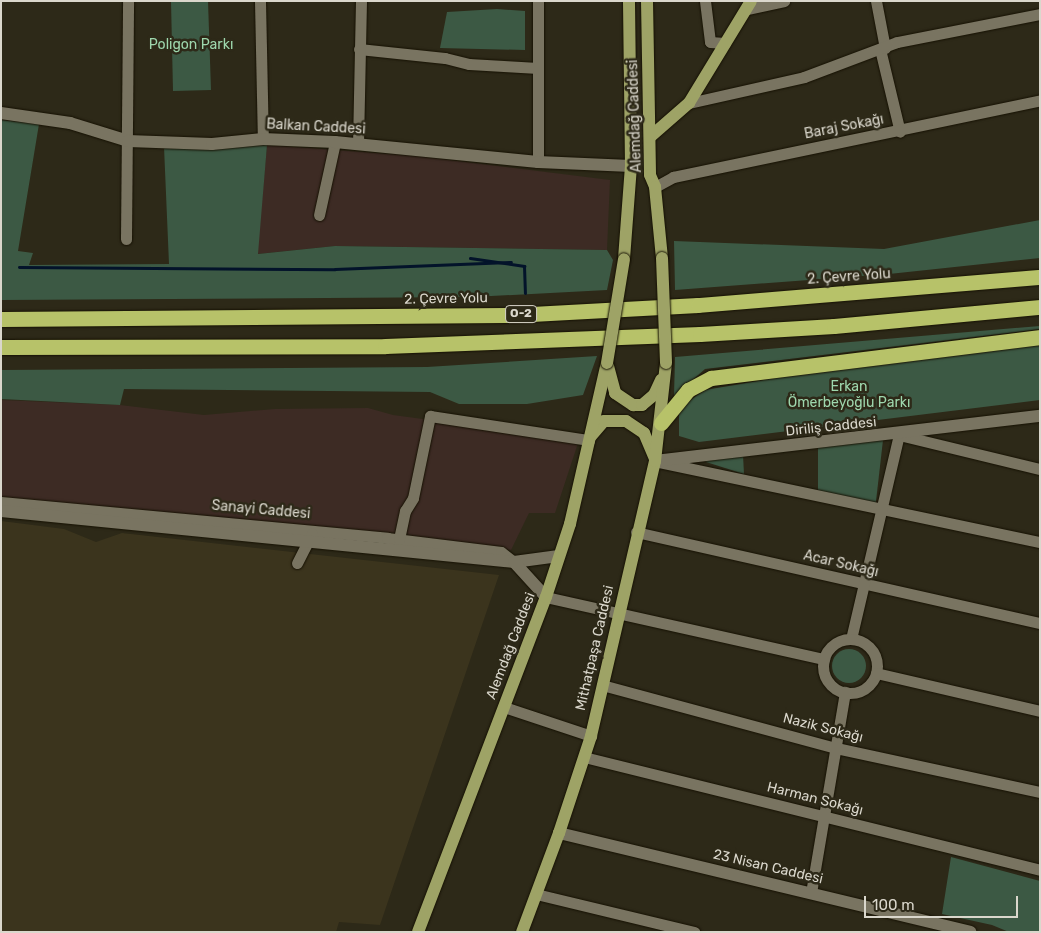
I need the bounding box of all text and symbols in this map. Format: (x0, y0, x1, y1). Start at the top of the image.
park label: Poligon Parkı (149, 37, 233, 53)
street label: Alemdağ Caddesi (625, 59, 645, 173)
street label: Baraj Sokağı (803, 111, 885, 143)
street label: Balkan Caddesi (266, 116, 366, 138)
street label: 2. Çevre Yolu (806, 266, 892, 288)
street label: 2. Çevre Yolu (404, 290, 488, 308)
road number: O-2 (505, 304, 537, 324)
park label: Erkan Ömerbeyoğlu Parkı (788, 379, 910, 412)
street label: Diriliş Caddesi (785, 414, 877, 440)
street label: Sanayi Caddesi (211, 497, 311, 523)
street label: Acar Sokağı (802, 547, 880, 581)
street label: Mithatpaşa Caddesi (572, 584, 618, 712)
street label: Alemdağ Caddesi (483, 590, 539, 702)
street label: Nazik Sokağı (781, 710, 865, 746)
street label: Harman Sokağı (765, 779, 865, 819)
street label: 23 Nisan Caddesi (712, 846, 824, 888)
scale bar (866, 886, 1020, 918)
text: 100 m (872, 896, 914, 914)

